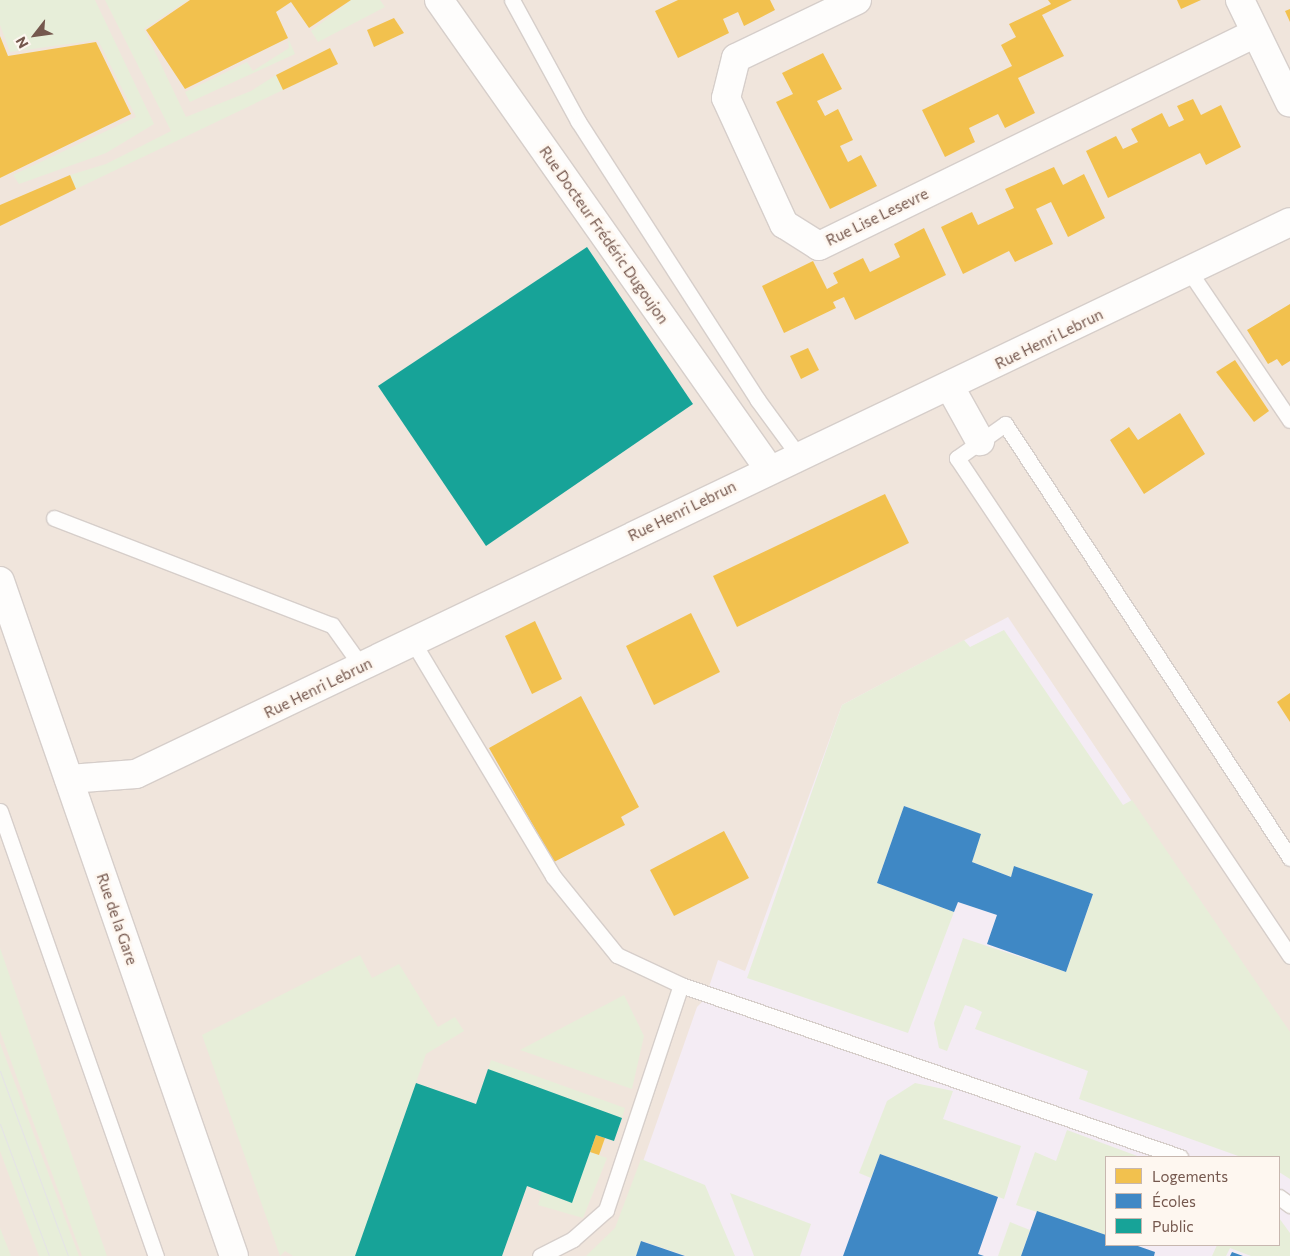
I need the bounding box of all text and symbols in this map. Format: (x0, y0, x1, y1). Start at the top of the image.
north arrow (10, 10, 60, 60)
text: N (12, 34, 32, 52)
street label: Rue Docteur Frédéric Dugoujon (536, 143, 672, 327)
street label: Rue Lise Lesevre (823, 184, 931, 250)
street label: Rue Henri Lebrun (992, 305, 1106, 373)
street label: Rue Henri Lebrun (625, 477, 739, 545)
street label: Rue Henri Lebrun (261, 654, 375, 722)
street label: Rue de la Gare (93, 871, 141, 967)
legend (1105, 1156, 1280, 1246)
text: Logements (1152, 1167, 1228, 1185)
text: Écoles (1152, 1192, 1196, 1210)
text: Public (1152, 1217, 1194, 1235)

